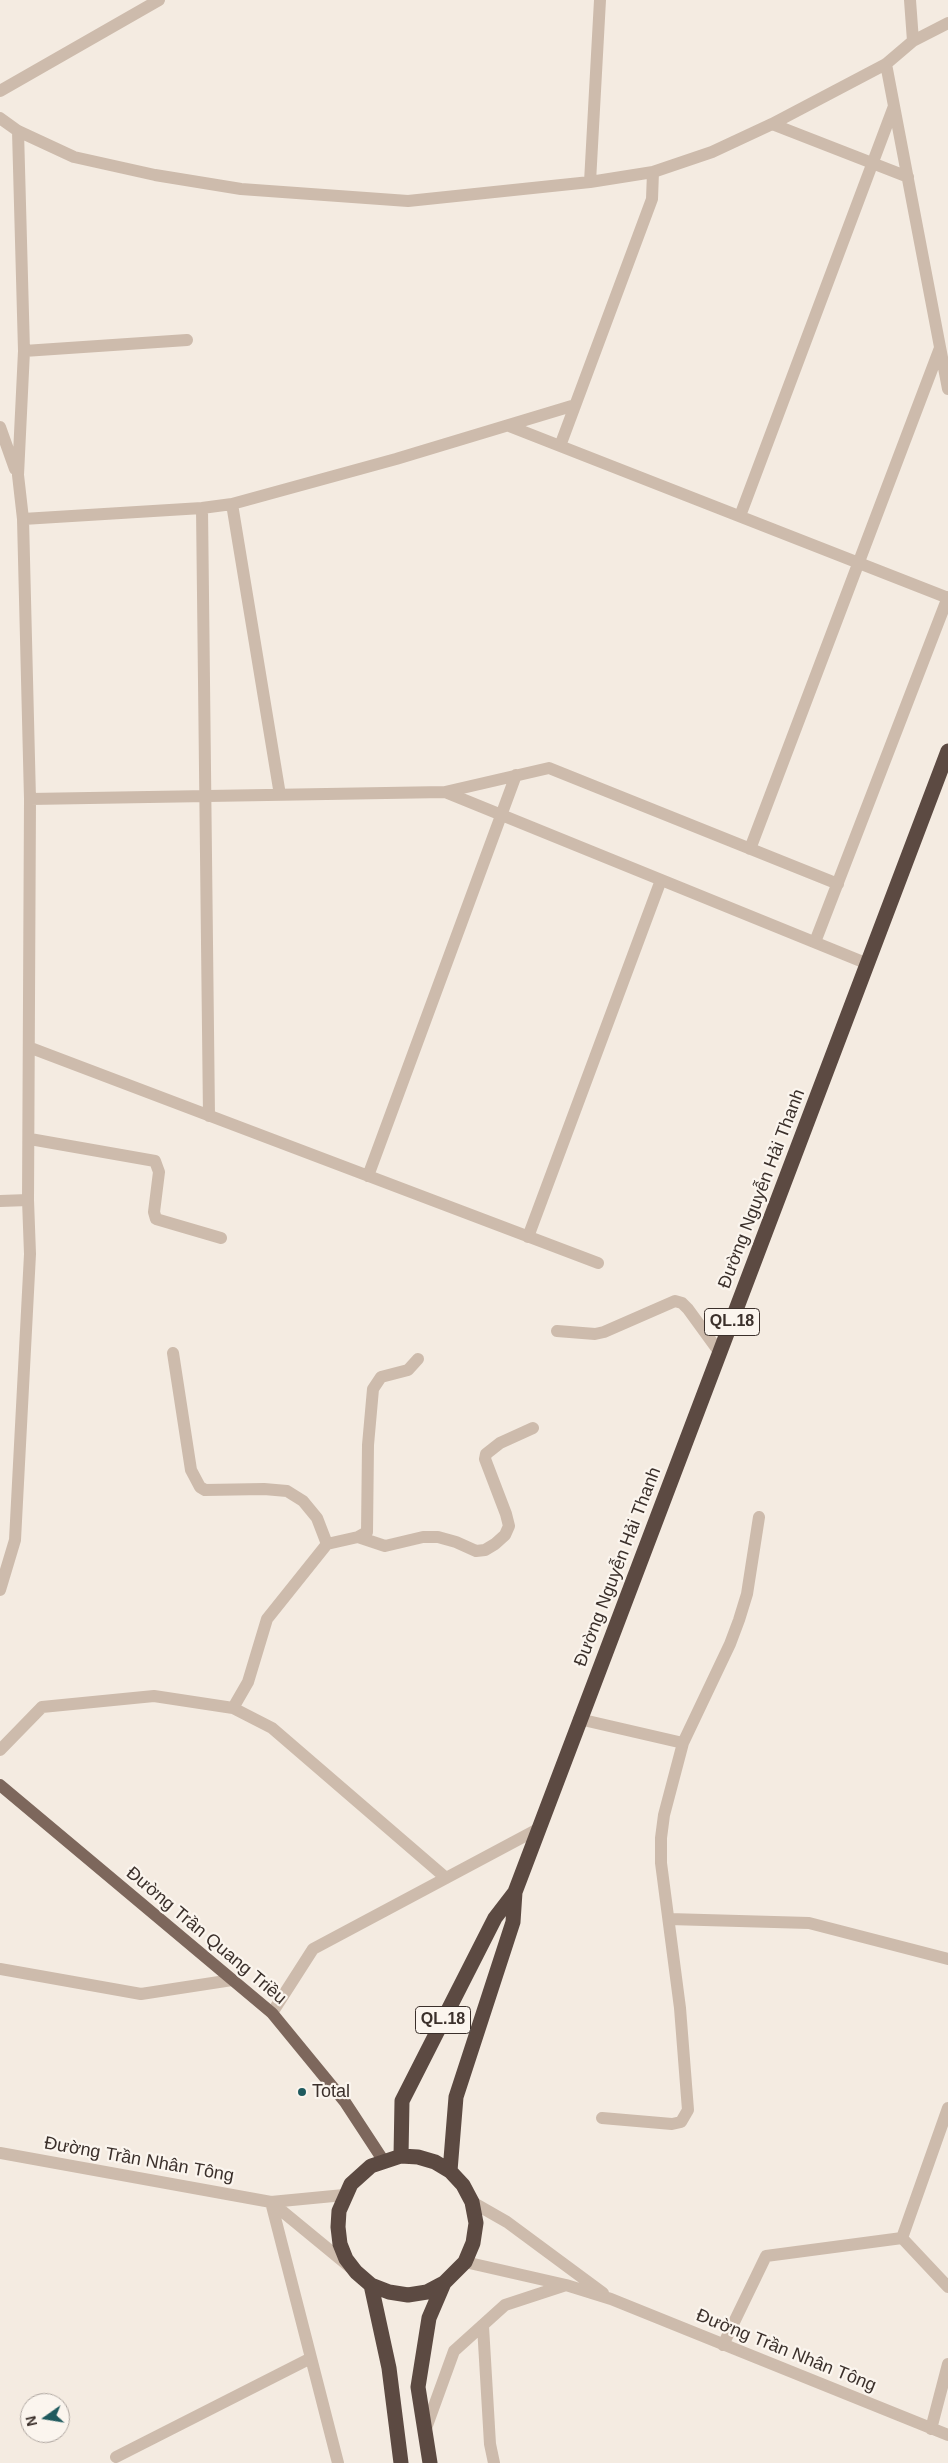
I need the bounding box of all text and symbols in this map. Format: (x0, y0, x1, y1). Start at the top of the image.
street label: Đường Nguyễn Hải Thanh (714, 1086, 810, 1292)
road number: QL.18 (704, 1308, 760, 1335)
street label: Đường Nguyễn Hải Thanh (570, 1464, 666, 1670)
street label: Đường Trần Quang Triều (121, 1863, 291, 2009)
road number: QL.18 (416, 2006, 470, 2034)
place label: Total (312, 2081, 350, 2103)
marker: Total (296, 2086, 308, 2098)
street label: Đường Trần Nhân Tông (42, 2133, 236, 2187)
street label: Đường Trần Nhân Tông (693, 2305, 879, 2397)
north arrow (20, 2393, 70, 2443)
text: N (22, 2414, 40, 2428)

